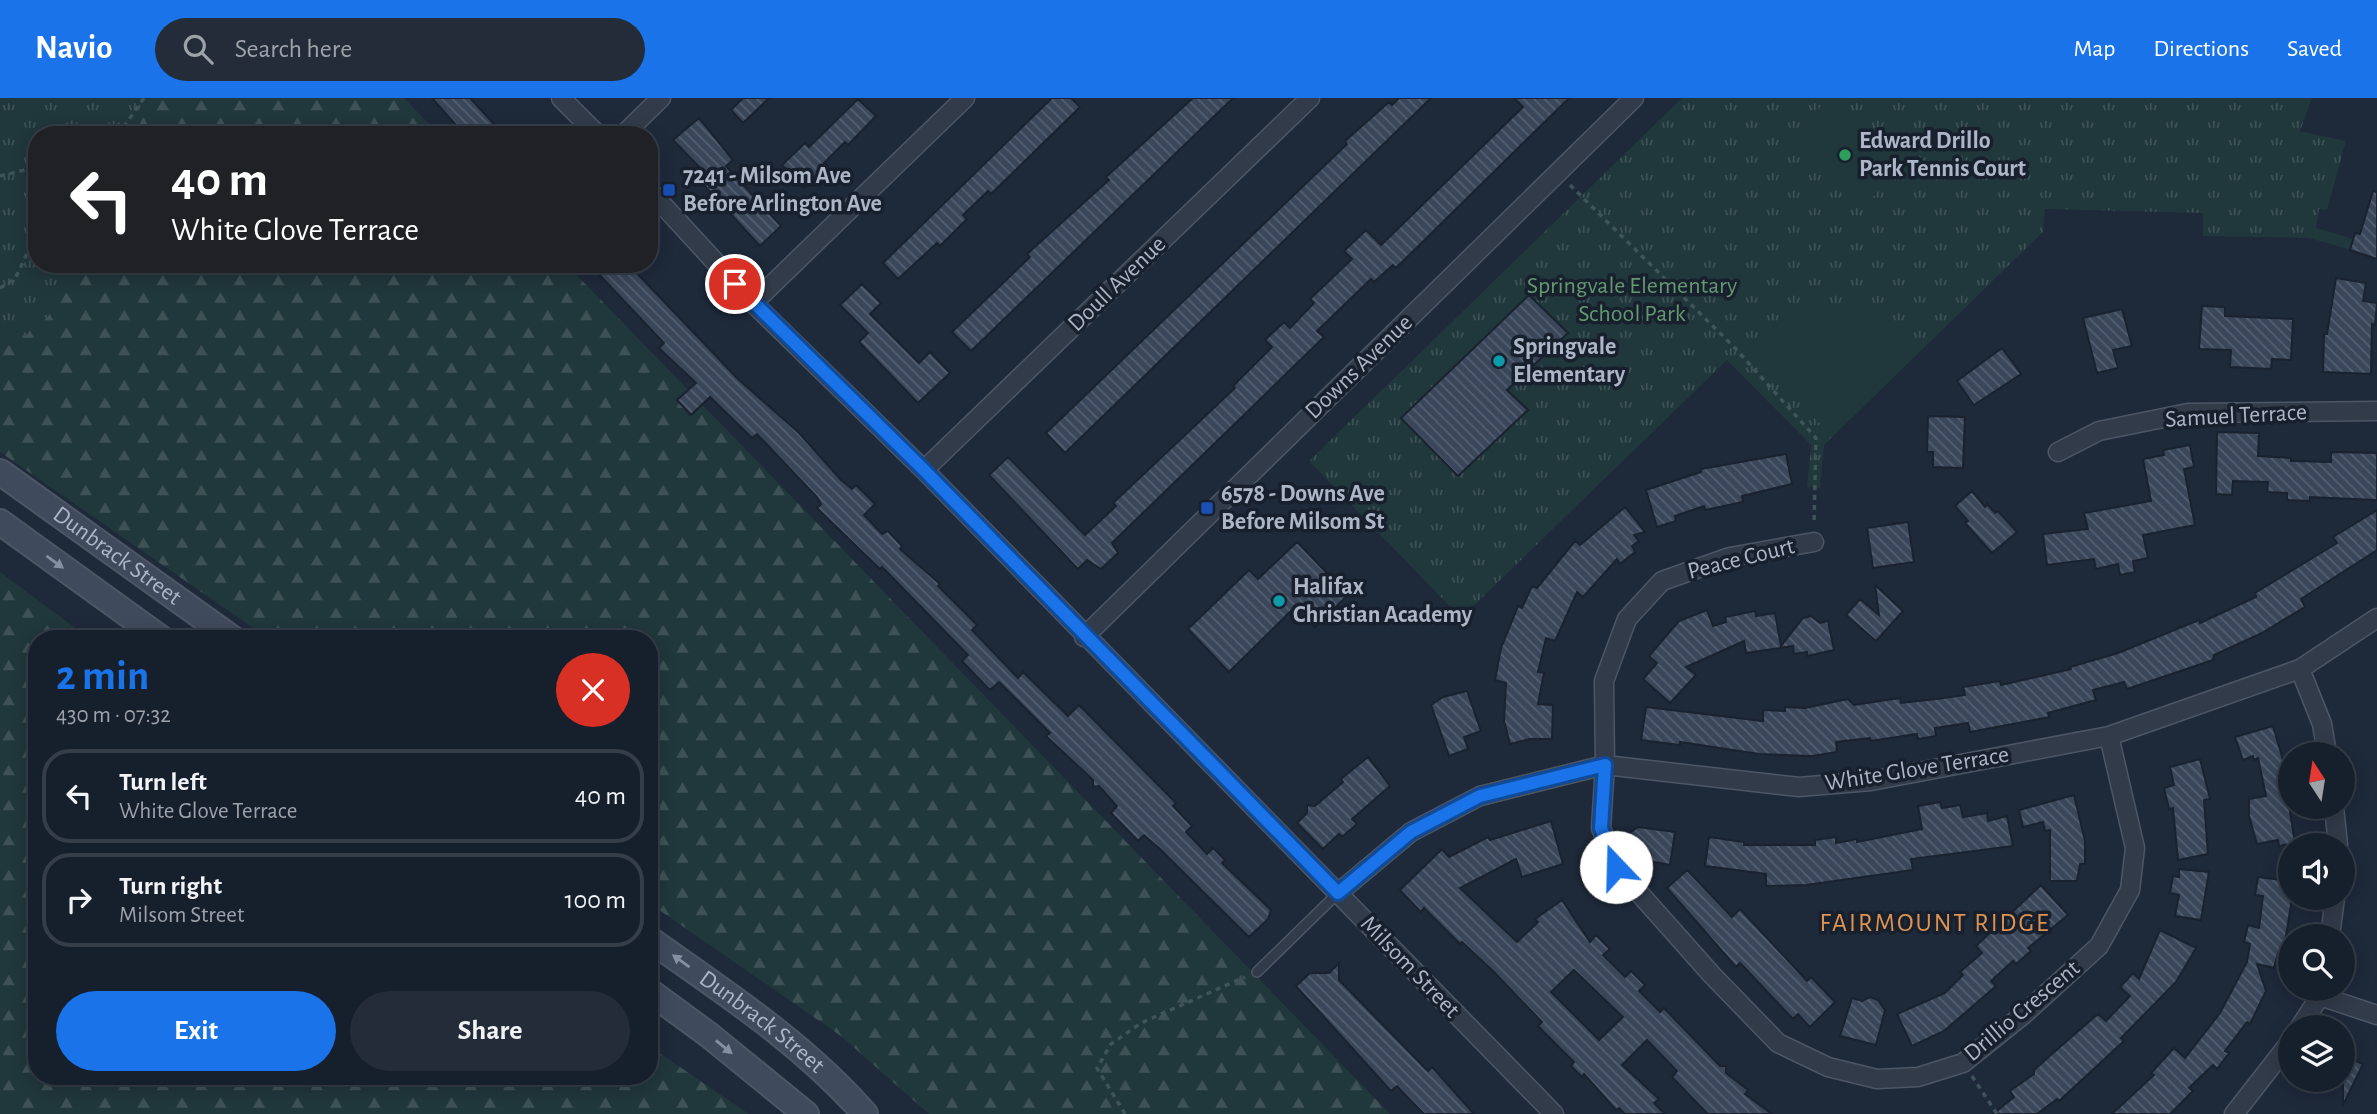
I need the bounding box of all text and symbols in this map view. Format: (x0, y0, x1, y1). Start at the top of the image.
search box (155, 18, 645, 81)
icon: search (179, 30, 217, 68)
text: Navio (35, 32, 113, 65)
text: Search here (235, 36, 352, 62)
text: Map (2073, 37, 2115, 61)
text: Directions (2153, 37, 2249, 61)
text: Saved (2287, 37, 2342, 61)
place label: Edward Drillo Park Tennis Court (1859, 129, 2026, 181)
marker: Edward Drillo Park Tennis Court (1837, 147, 1853, 163)
icon: left (56, 154, 147, 245)
text: 40 m (171, 156, 268, 205)
place label: 7241 - Milsom Ave Before Arlington Ave (683, 164, 882, 216)
marker: 7241 - Milsom Ave Before Arlington Ave (661, 182, 677, 198)
text: White Glove Terrace (171, 214, 419, 246)
street label: Doull Avenue (1064, 232, 1170, 336)
pin (705, 254, 765, 314)
icon: arrive (716, 265, 754, 303)
park label: Springvale Elementary School Park (1527, 274, 1737, 326)
street label: Downs Avenue (1301, 310, 1417, 424)
place label: Springvale Elementary (1513, 335, 1625, 387)
marker: Springvale Elementary (1491, 353, 1507, 369)
street label: Samuel Terrace (2165, 400, 2307, 432)
place label: 6578 - Downs Ave Before Milsom St (1221, 482, 1385, 534)
marker: 6578 - Downs Ave Before Milsom St (1199, 500, 1215, 516)
street label: Dunbrack Street (49, 502, 186, 610)
street label: Peace Court (1685, 534, 1797, 584)
one-way arrow (46, 555, 64, 569)
place label: Halifax Christian Academy (1293, 575, 1473, 627)
marker: Halifax Christian Academy (1271, 593, 1287, 609)
button: close (556, 653, 630, 727)
text: 2 min (56, 655, 149, 697)
text: 430 m · 07:32 (56, 704, 171, 727)
north arrow (2278, 742, 2356, 819)
map controls (2278, 742, 2355, 1092)
street label: White Glove Terrace (1823, 743, 2011, 795)
text: Turn left (119, 769, 207, 795)
icon: left (60, 777, 98, 815)
text: 40 m (575, 783, 626, 809)
text: White Glove Terrace (119, 800, 297, 823)
position arrow (1579, 830, 1653, 904)
button: sound (2278, 833, 2355, 910)
text: Turn right (119, 873, 222, 899)
icon: right (60, 881, 98, 919)
text: 100 m (565, 887, 626, 913)
text: Milsom Street (119, 904, 244, 927)
district label: FAIRMOUNT RIDGE (1819, 910, 2051, 936)
street label: Milsom Street (1356, 912, 1464, 1023)
button: search (2278, 924, 2355, 1001)
one-way arrow (672, 954, 690, 968)
street label: Drillio Crescent (1960, 956, 2085, 1066)
street label: Dunbrack Street (695, 966, 829, 1078)
button: Exit (56, 991, 336, 1071)
button: Share (350, 991, 630, 1071)
button: layers (2278, 1015, 2355, 1092)
one-way arrow (715, 1039, 732, 1054)

